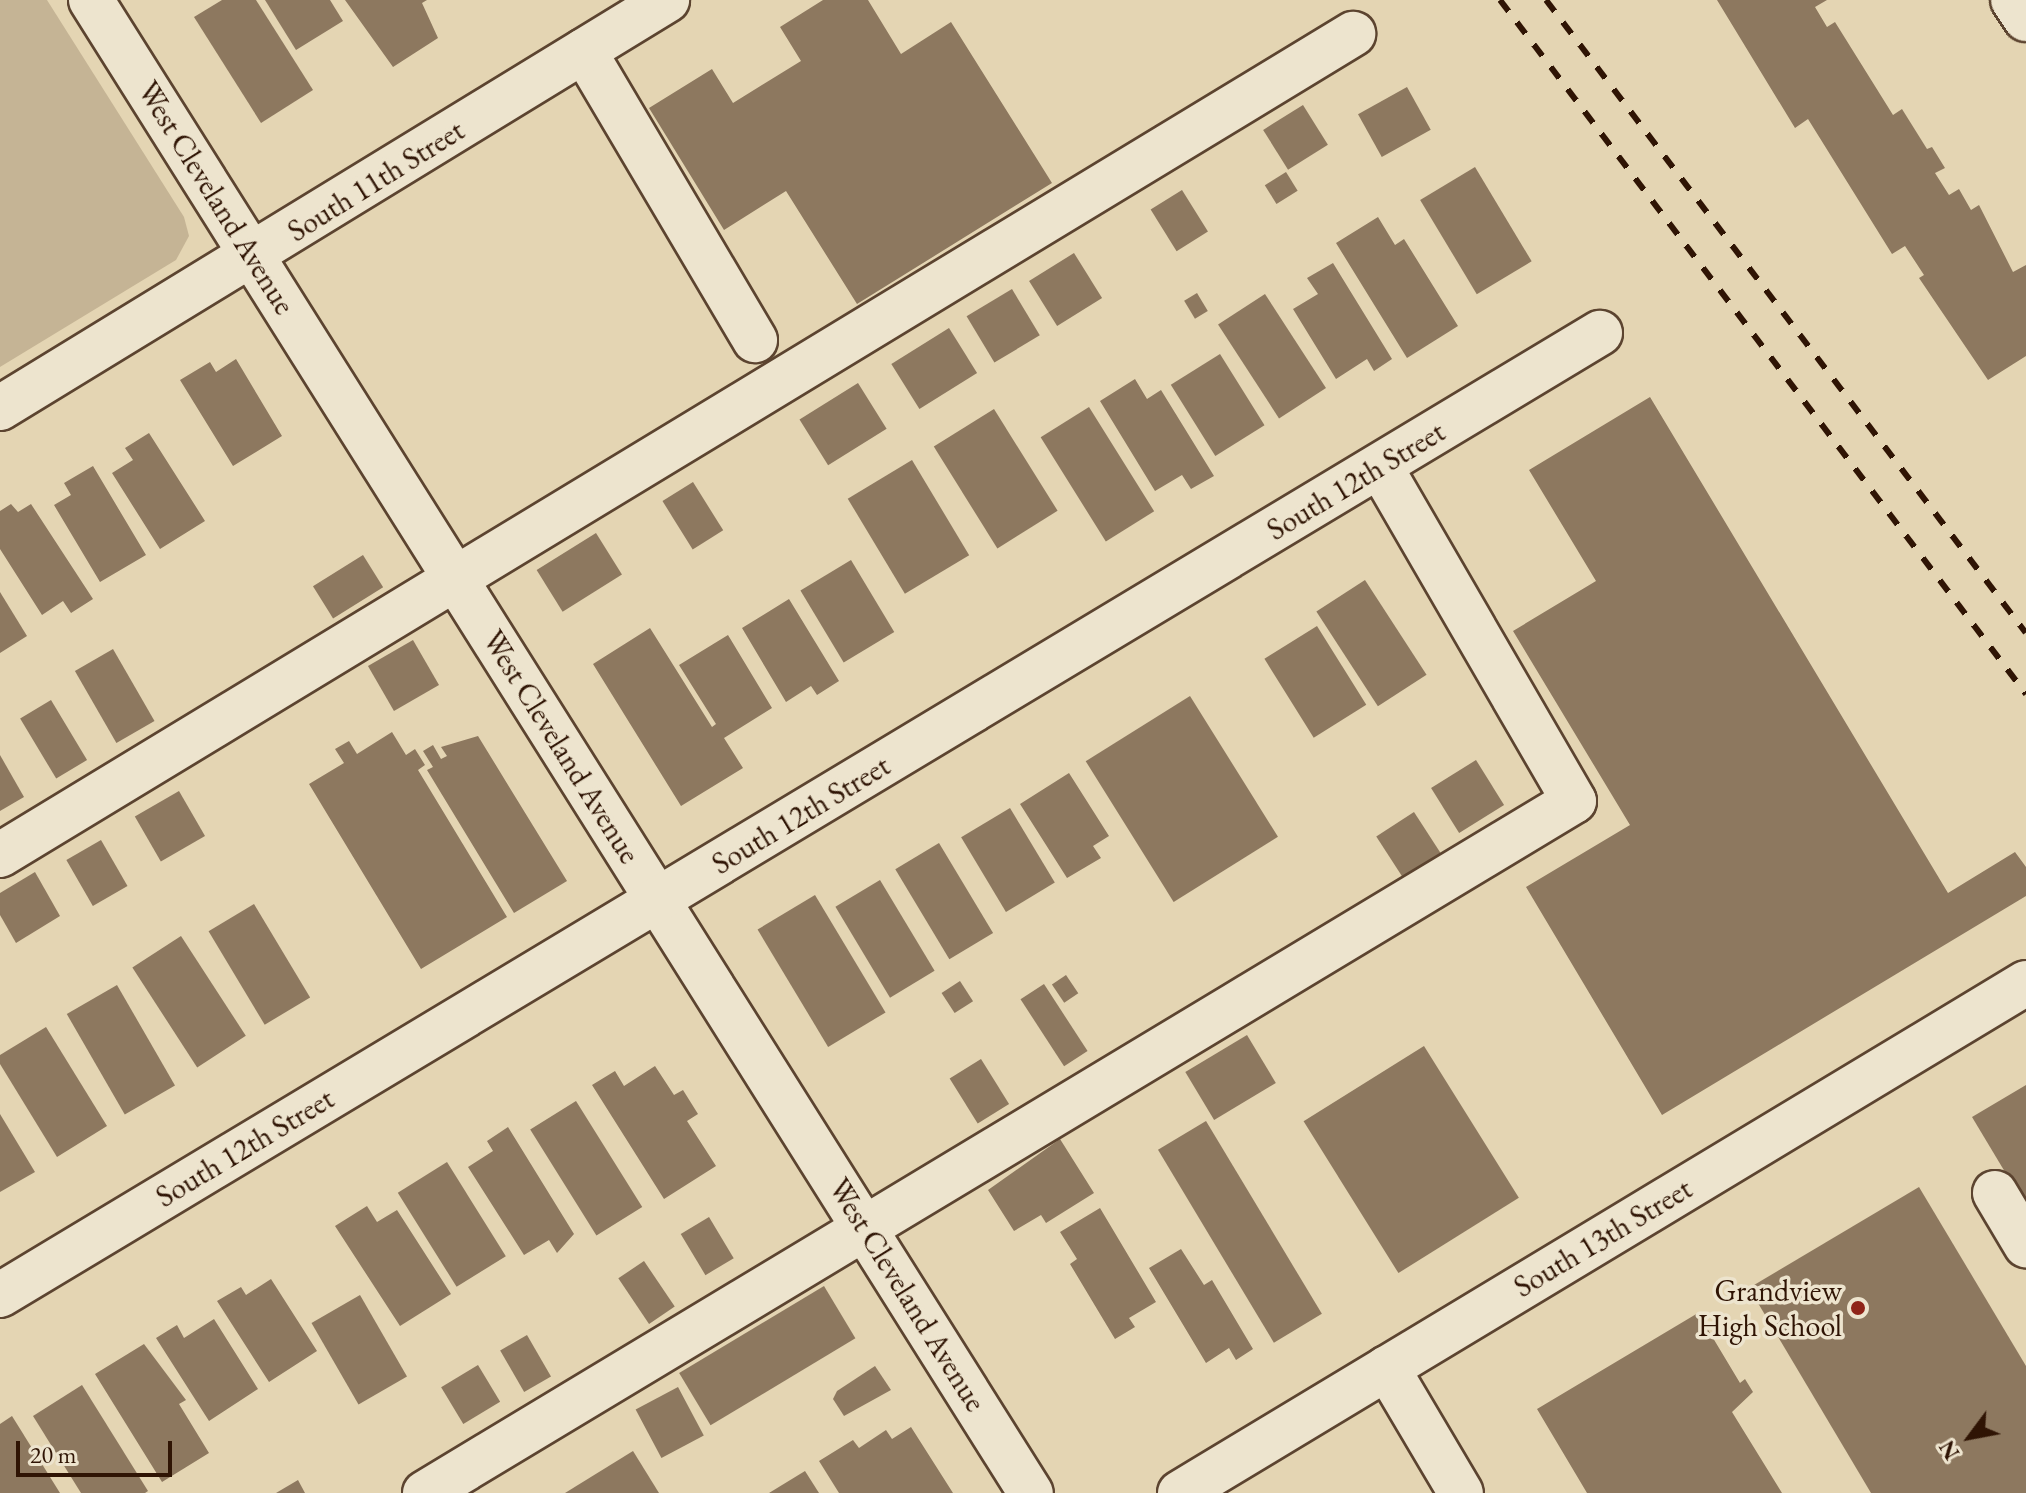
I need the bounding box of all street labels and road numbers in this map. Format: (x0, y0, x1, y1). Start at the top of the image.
street label: West Cleveland Avenue (130, 75, 302, 321)
street label: South 11th Street (281, 112, 471, 250)
street label: South 12th Street (1261, 414, 1451, 548)
street label: West Cleveland Avenue (475, 624, 647, 870)
street label: South 12th Street (706, 748, 896, 882)
street label: South 12th Street (150, 1081, 340, 1215)
street label: South 13th Street (1508, 1171, 1698, 1305)
street label: West Cleveland Avenue (821, 1172, 993, 1418)

